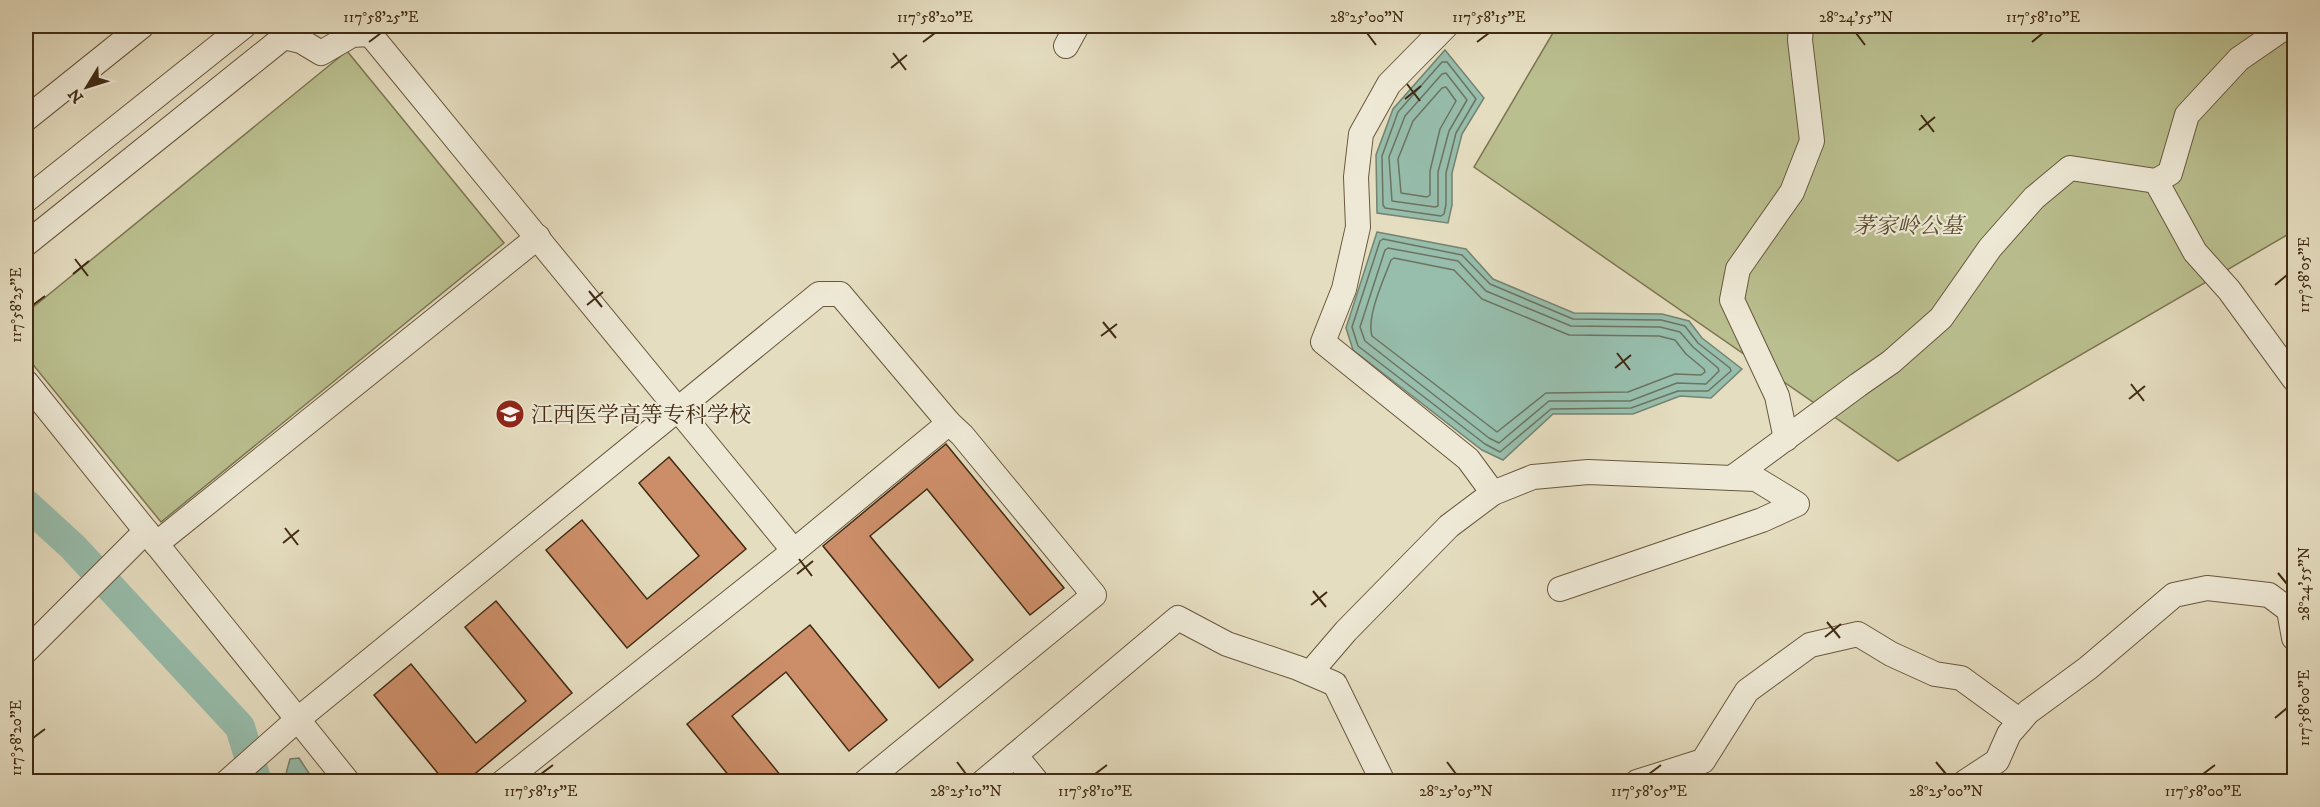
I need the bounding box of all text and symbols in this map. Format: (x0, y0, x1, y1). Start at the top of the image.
text: 117°58'25"E (343, 8, 419, 27)
text: 117°58'20"E (897, 8, 973, 27)
text: 28°25'00"N (1330, 8, 1404, 27)
text: 117°58'15"E (1452, 8, 1526, 27)
text: 28°24'55"N (1819, 8, 1893, 27)
text: 117°58'10"E (2006, 8, 2080, 27)
north arrow (57, 57, 117, 117)
text: N (64, 84, 88, 107)
park label: 茅家岭公墓 (1853, 213, 1967, 240)
text: 117°58'05"E (2295, 237, 2314, 313)
text: 117°58'25"E (7, 267, 26, 343)
school or university icon: 江西医学高等专科学校 (494, 398, 526, 430)
place label: 江西医学高等专科学校 (531, 402, 751, 429)
text: 28°24'55"N (2295, 547, 2314, 621)
text: 117°58'00"E (2295, 669, 2314, 746)
text: 117°58'20"E (7, 700, 26, 776)
text: 117°58'15"E (504, 782, 578, 801)
text: 28°25'10"N (930, 782, 1002, 801)
text: 117°58'10"E (1058, 782, 1132, 801)
text: 28°25'05"N (1419, 782, 1493, 801)
text: 117°58'05"E (1611, 782, 1687, 801)
text: 28°25'00"N (1909, 782, 1983, 801)
text: 117°58'00"E (2165, 782, 2242, 801)

